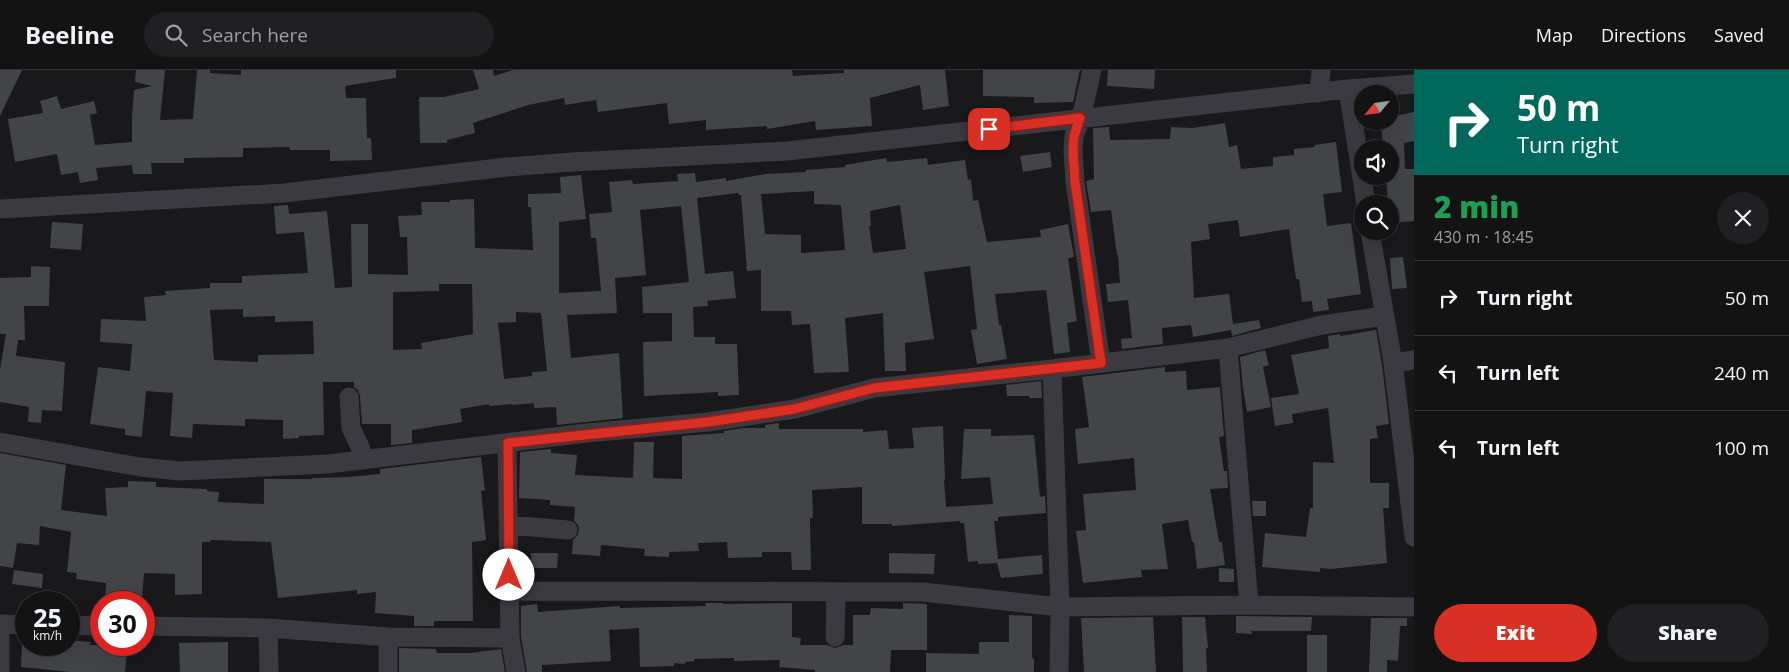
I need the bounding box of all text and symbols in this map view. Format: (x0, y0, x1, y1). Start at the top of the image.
search box (144, 12, 494, 57)
text: Beeline (25, 18, 114, 51)
icon: search (162, 21, 190, 49)
text: Search here (202, 22, 308, 48)
text: Map (1536, 23, 1573, 47)
text: Directions (1601, 23, 1686, 47)
text: Saved (1714, 23, 1764, 47)
text: 50 m (1517, 84, 1600, 131)
north arrow (1354, 85, 1399, 130)
map controls (1354, 85, 1399, 240)
icon: right (1434, 90, 1499, 155)
pin (968, 108, 1010, 150)
icon: arrive (975, 115, 1003, 143)
text: Turn right (1517, 129, 1619, 159)
button: sound (1354, 140, 1399, 185)
text: 2 min (1434, 186, 1519, 227)
button: close (1717, 192, 1769, 244)
button: search (1354, 195, 1399, 240)
text: 430 m · 18:45 (1434, 226, 1534, 248)
icon: right (1434, 284, 1462, 312)
text: Turn right (1477, 285, 1572, 311)
text: 50 m (1725, 285, 1769, 311)
icon: left (1434, 359, 1462, 387)
text: Turn left (1477, 360, 1559, 386)
text: 240 m (1714, 360, 1769, 386)
icon: left (1434, 434, 1462, 462)
text: Turn left (1477, 435, 1559, 461)
text: 100 m (1714, 435, 1769, 461)
position arrow (482, 548, 534, 600)
speed limit sign: 30 (90, 591, 155, 656)
text: 25 (33, 600, 62, 634)
button: Exit (1434, 604, 1597, 662)
button: Share (1607, 604, 1769, 662)
text: km/h (33, 627, 62, 644)

